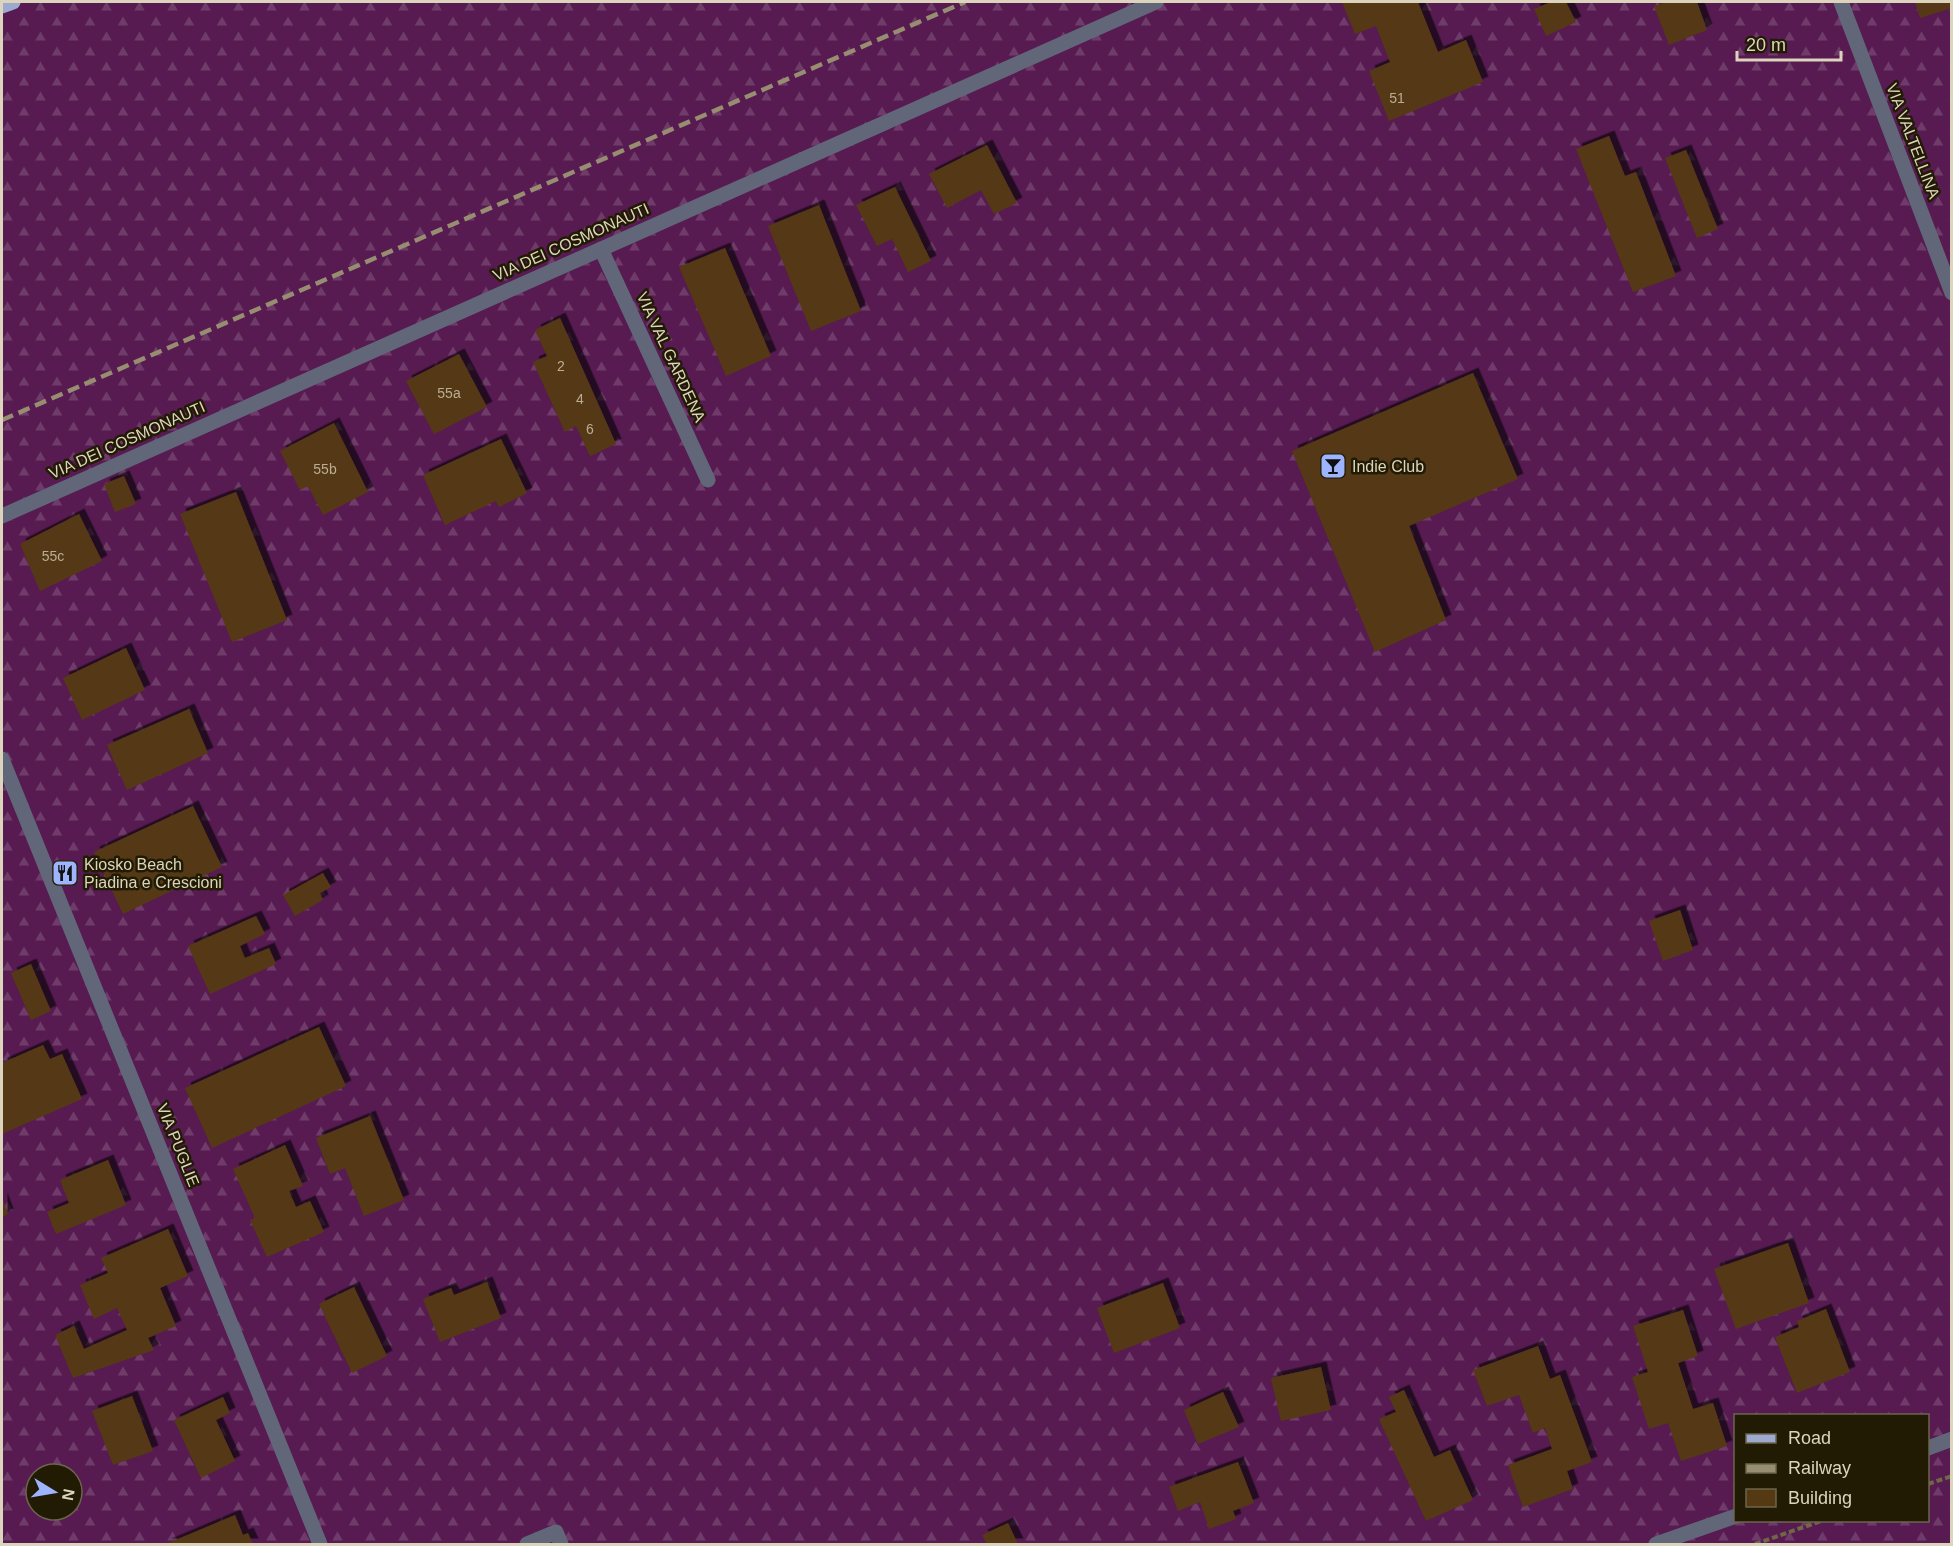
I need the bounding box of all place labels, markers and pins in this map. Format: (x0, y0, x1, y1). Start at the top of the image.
bar icon: Indie Club (1318, 451, 1348, 481)
place label: Indie Club (1352, 458, 1424, 475)
place label: Kiosko Beach Piadina e Crescioni (84, 856, 222, 891)
restaurant icon: Kiosko Beach Piadina e Crescioni (50, 858, 80, 888)

